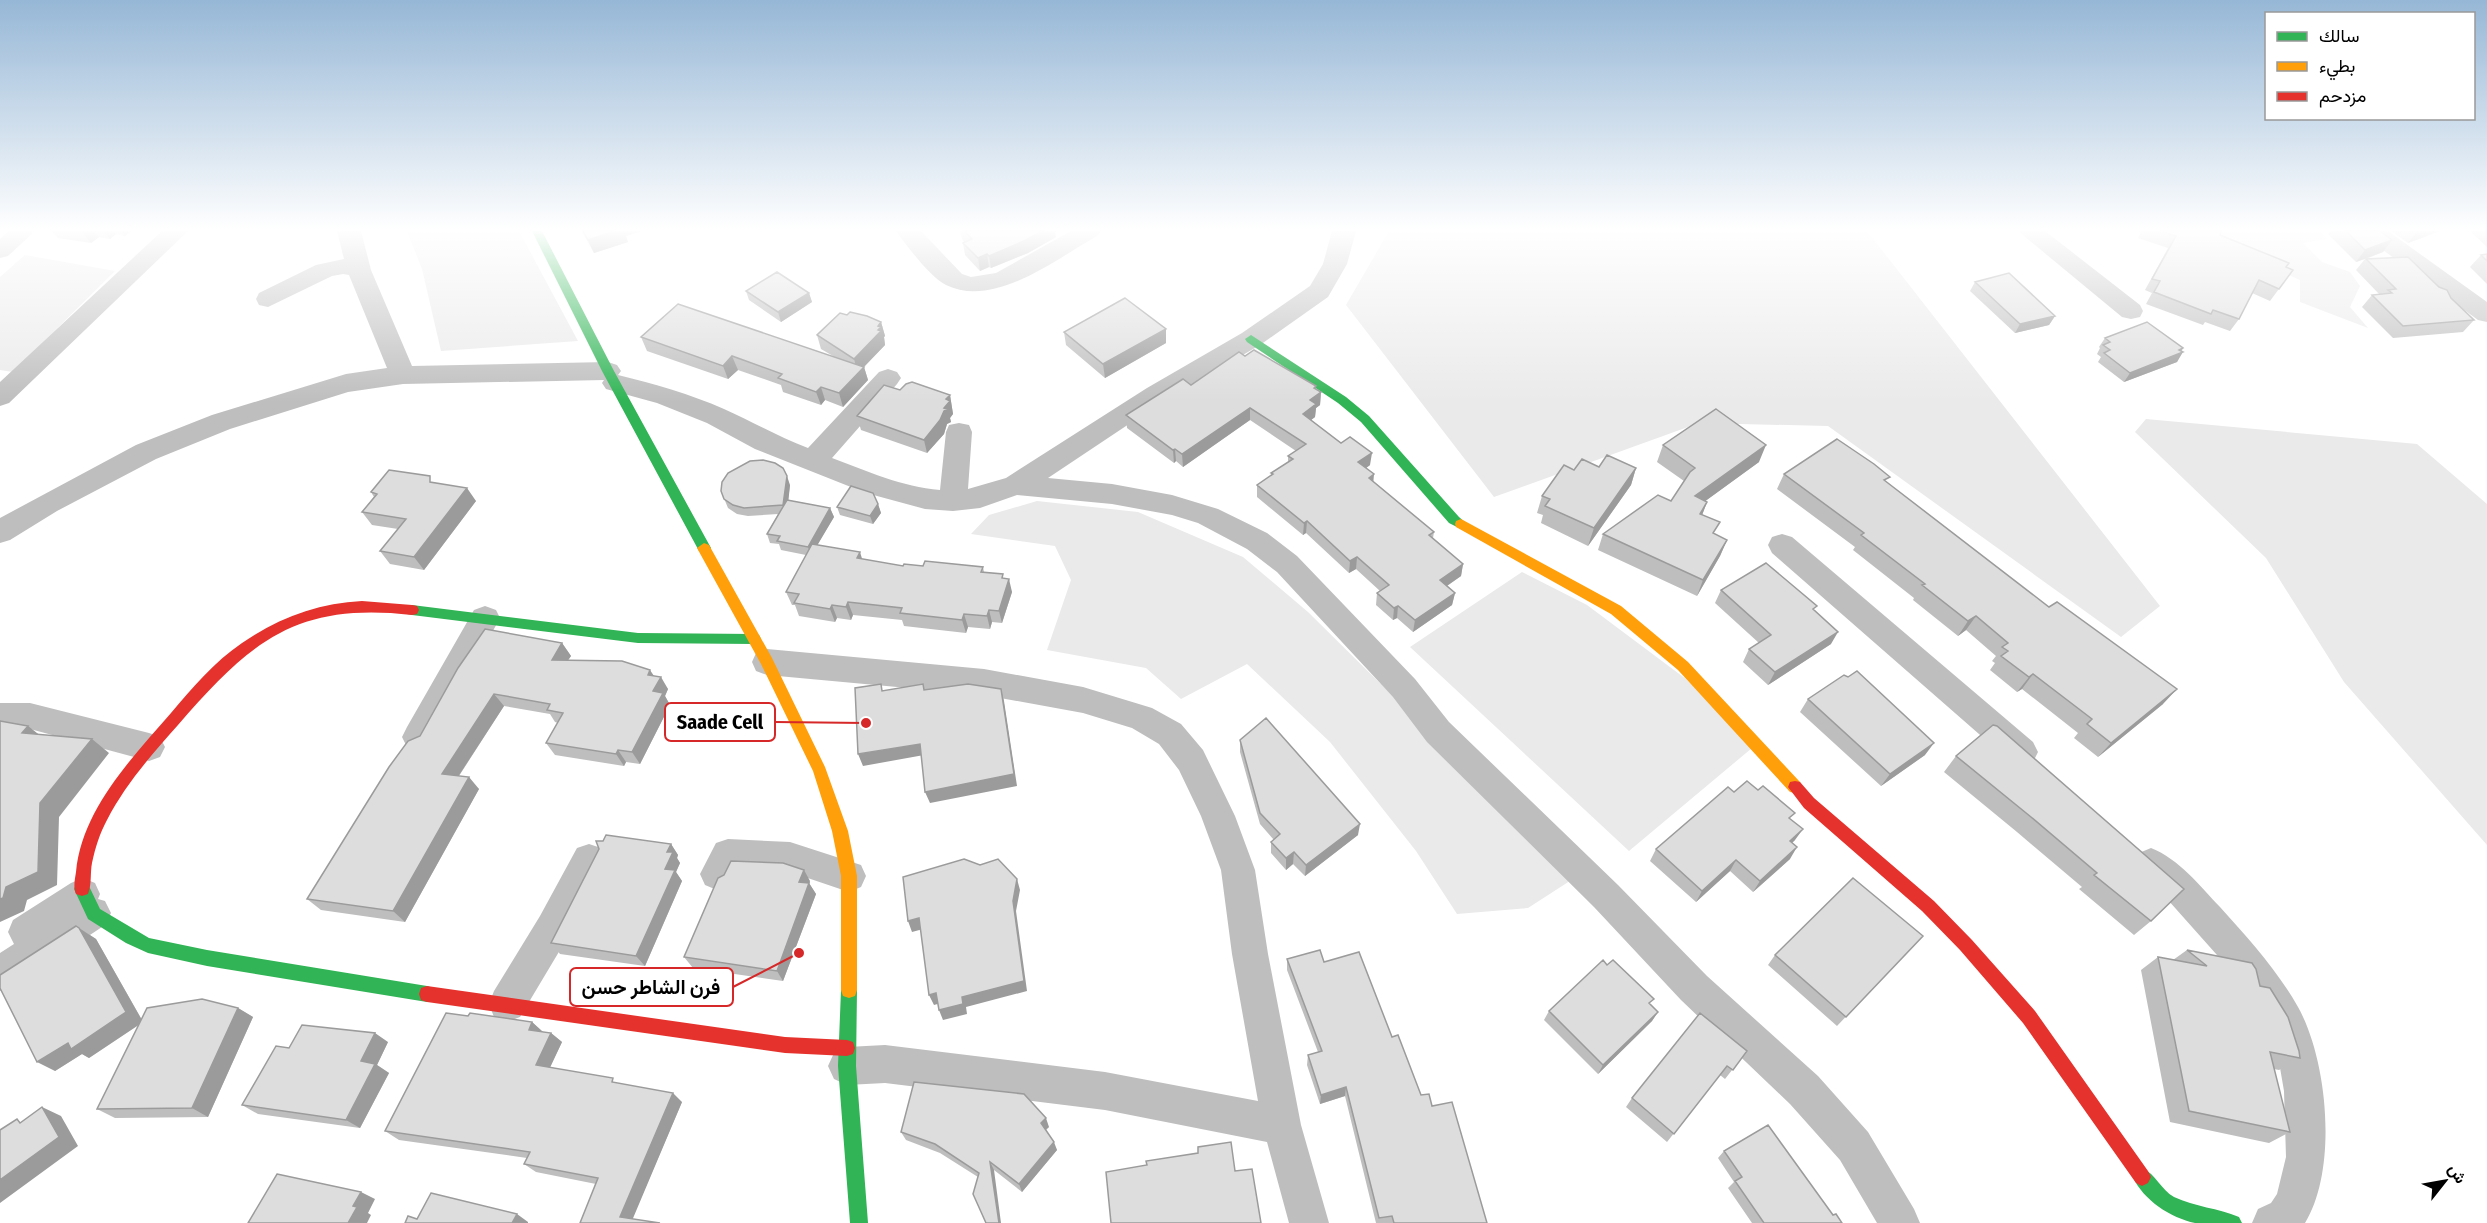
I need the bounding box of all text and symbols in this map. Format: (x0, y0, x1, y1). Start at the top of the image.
legend (2265, 12, 2475, 120)
text: سالك (2319, 25, 2359, 47)
text: بطيء (2319, 55, 2355, 81)
text: مزدحم (2319, 85, 2366, 108)
callout: Saade Cell (665, 703, 775, 741)
text: Saade Cell (677, 710, 764, 734)
callout: فرن الشاطر حسن (570, 968, 733, 1006)
text: فرن الشاطر حسن (582, 975, 720, 1000)
north arrow (2415, 1151, 2475, 1211)
text: ش (2444, 1160, 2471, 1187)

